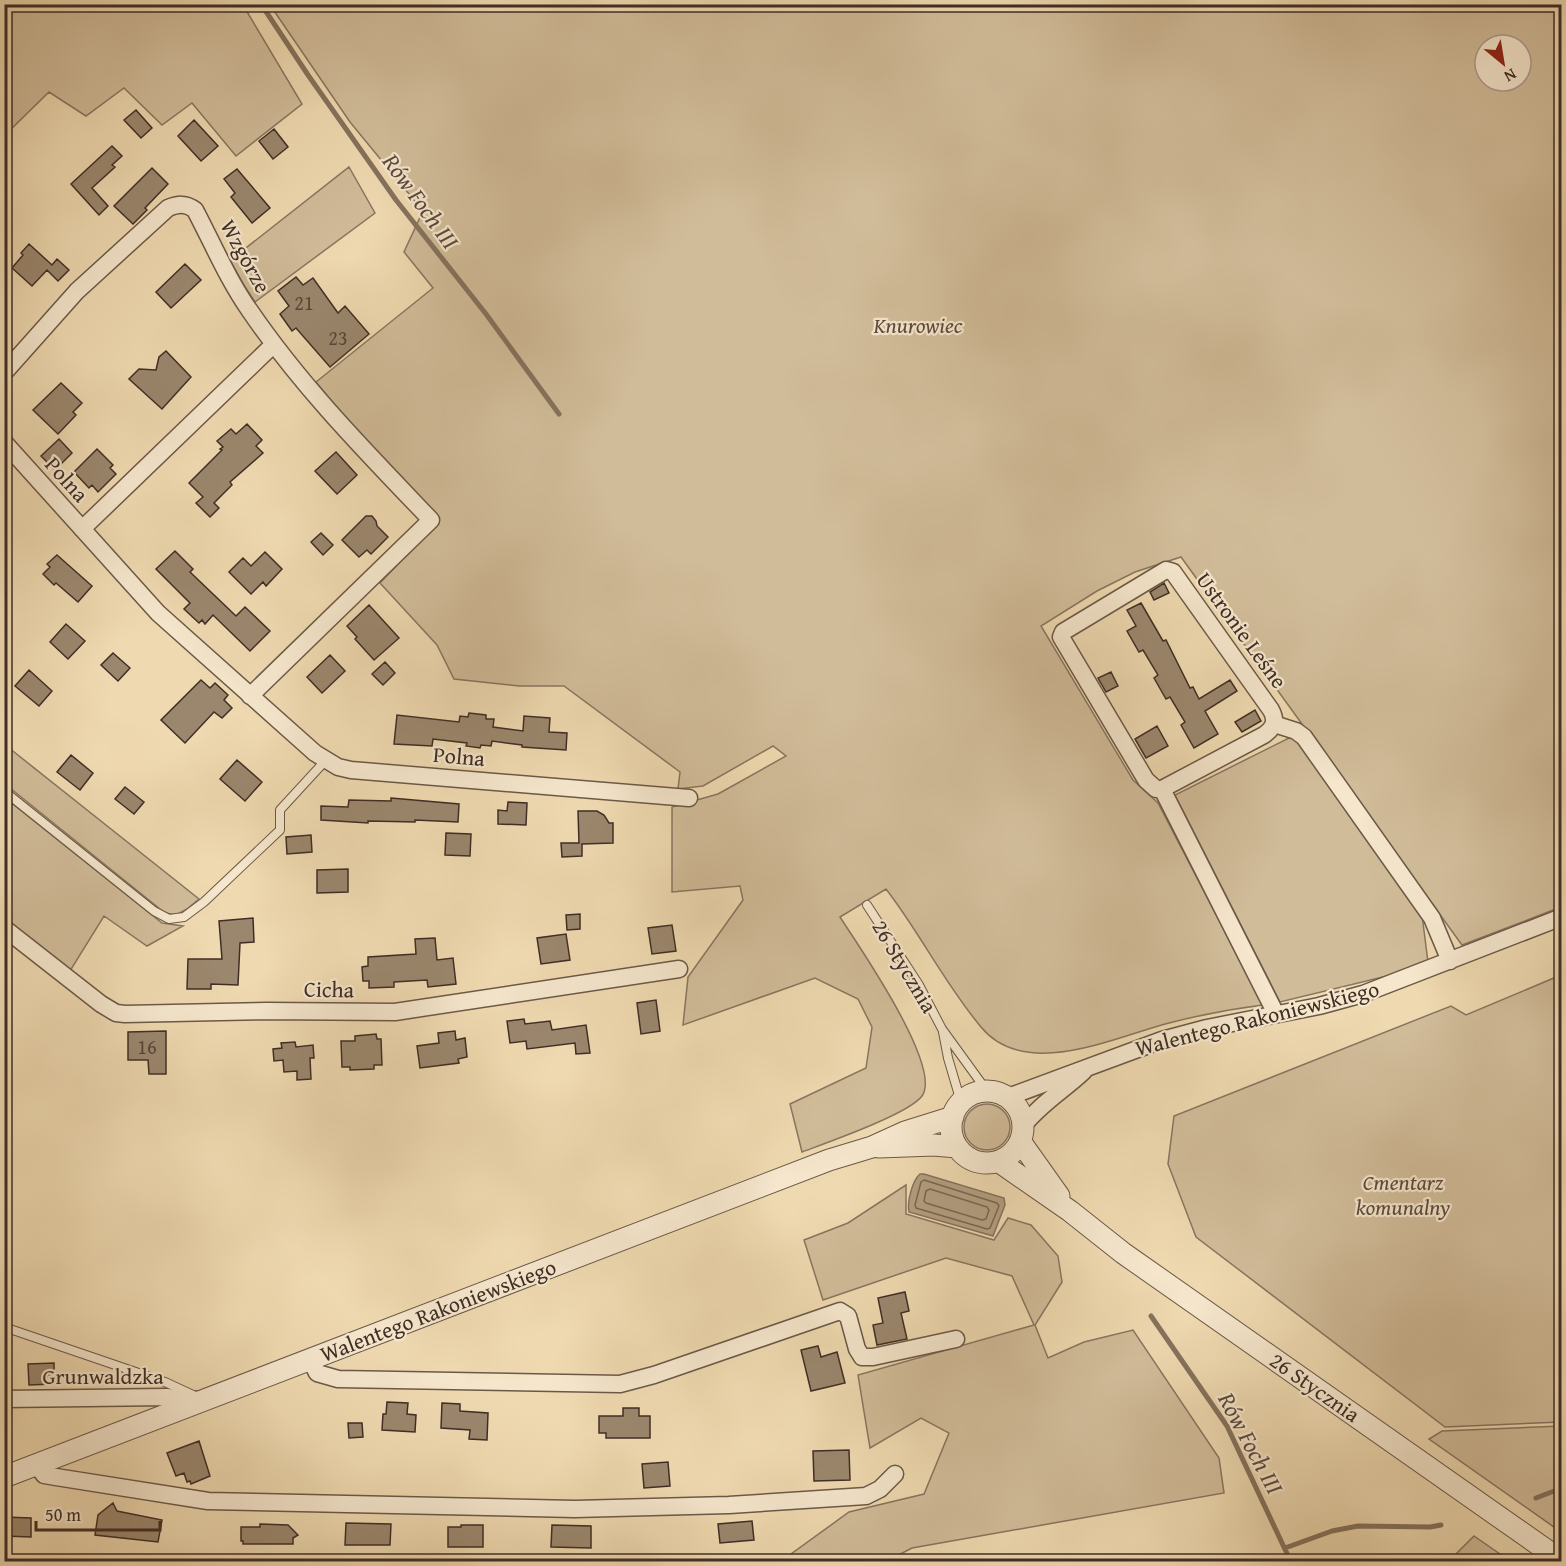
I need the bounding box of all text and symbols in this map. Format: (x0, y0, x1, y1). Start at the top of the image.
north arrow (1473, 33, 1533, 93)
text: N (1500, 63, 1521, 89)
water label: Rów Foch III (374, 145, 468, 257)
street label: Wzgórze (213, 213, 279, 299)
house number: 21 (294, 288, 314, 317)
park label: Knurowiec (872, 309, 964, 341)
house number: 23 (328, 323, 348, 352)
street label: Polna (38, 449, 97, 509)
street label: Ustronie Leśne (1189, 565, 1295, 695)
street label: Polna (432, 738, 487, 774)
street label: 26 Stycznia (865, 913, 946, 1019)
street label: Walentego Rakoniewskiego (1132, 972, 1382, 1064)
street label: Cicha (304, 973, 355, 1005)
house number: 16 (137, 1032, 157, 1061)
park label: Cmentarz komunalny (1356, 1166, 1450, 1223)
street label: Walentego Rakoniewskiego (315, 1250, 561, 1370)
street label: 26 Stycznia (1263, 1344, 1367, 1430)
street label: Grunwaldzka (42, 1360, 164, 1392)
water label: Rów Foch III (1209, 1385, 1293, 1501)
scale bar (36, 1494, 160, 1532)
text: 50 m (45, 1501, 81, 1528)

